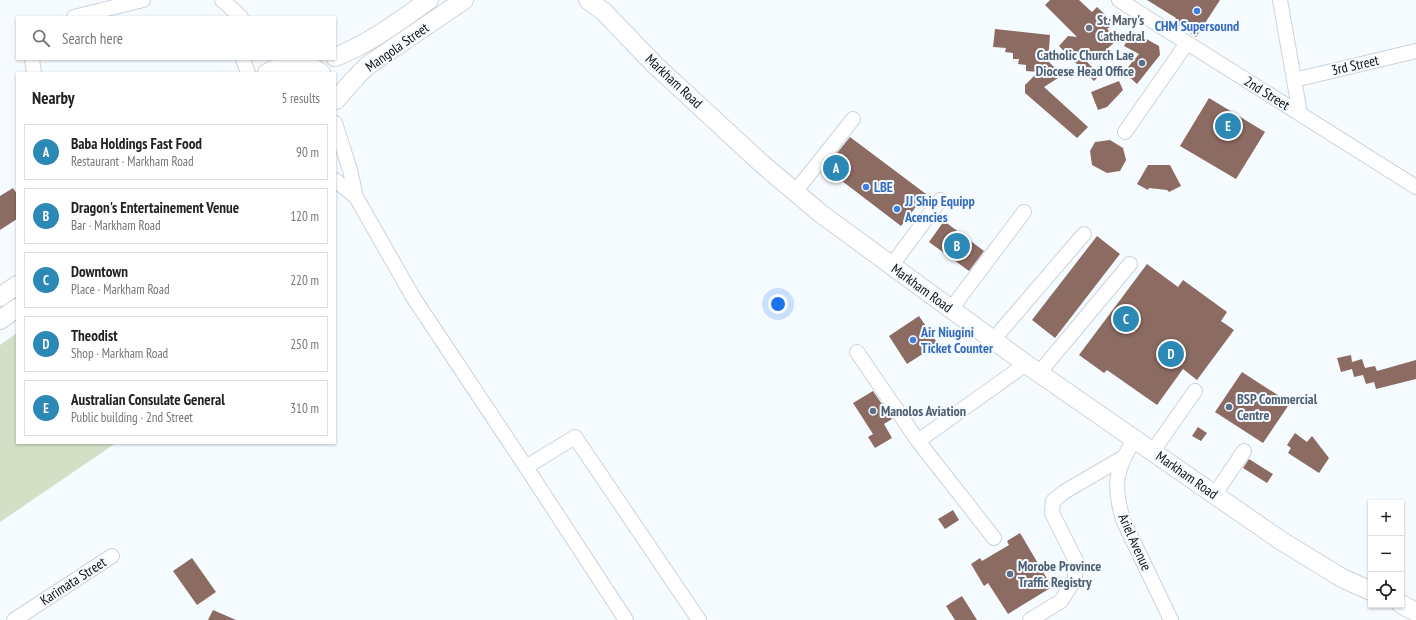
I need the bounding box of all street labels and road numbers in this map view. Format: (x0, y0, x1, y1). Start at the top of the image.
street label: Mangola Street (362, 18, 432, 75)
street label: Markham Road (642, 50, 706, 112)
street label: 3rd Street (1330, 51, 1381, 79)
street label: 2nd Street (1241, 72, 1293, 114)
street label: Markham Road (888, 260, 956, 316)
street label: Markham Road (1153, 447, 1221, 503)
street label: Ariel Avenue (1114, 511, 1156, 574)
street label: Karimata Street (37, 553, 110, 609)

